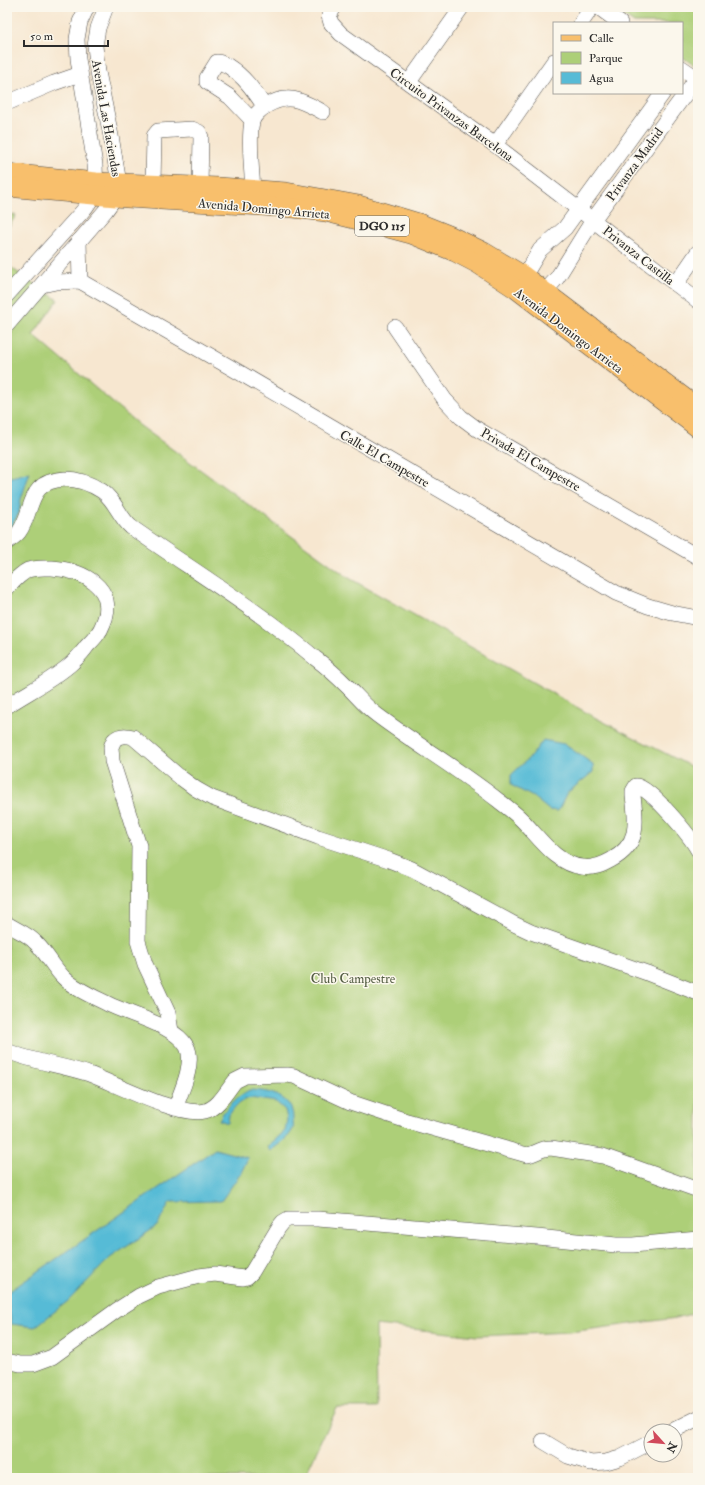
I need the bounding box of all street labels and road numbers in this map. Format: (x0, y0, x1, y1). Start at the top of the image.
street label: Avenida Las Haciendas (88, 58, 124, 178)
street label: Circuito Privanzas Barcelona (386, 64, 517, 166)
street label: Privanza Madrid (603, 124, 667, 204)
street label: Avenida Domingo Arrieta (196, 195, 331, 223)
road number: DGO 115 (355, 216, 409, 236)
street label: Privanza Castilla (599, 223, 678, 289)
street label: Avenida Domingo Arrieta (510, 284, 627, 377)
street label: Privada El Campestre (477, 425, 584, 496)
street label: Calle El Campestre (336, 427, 433, 492)

